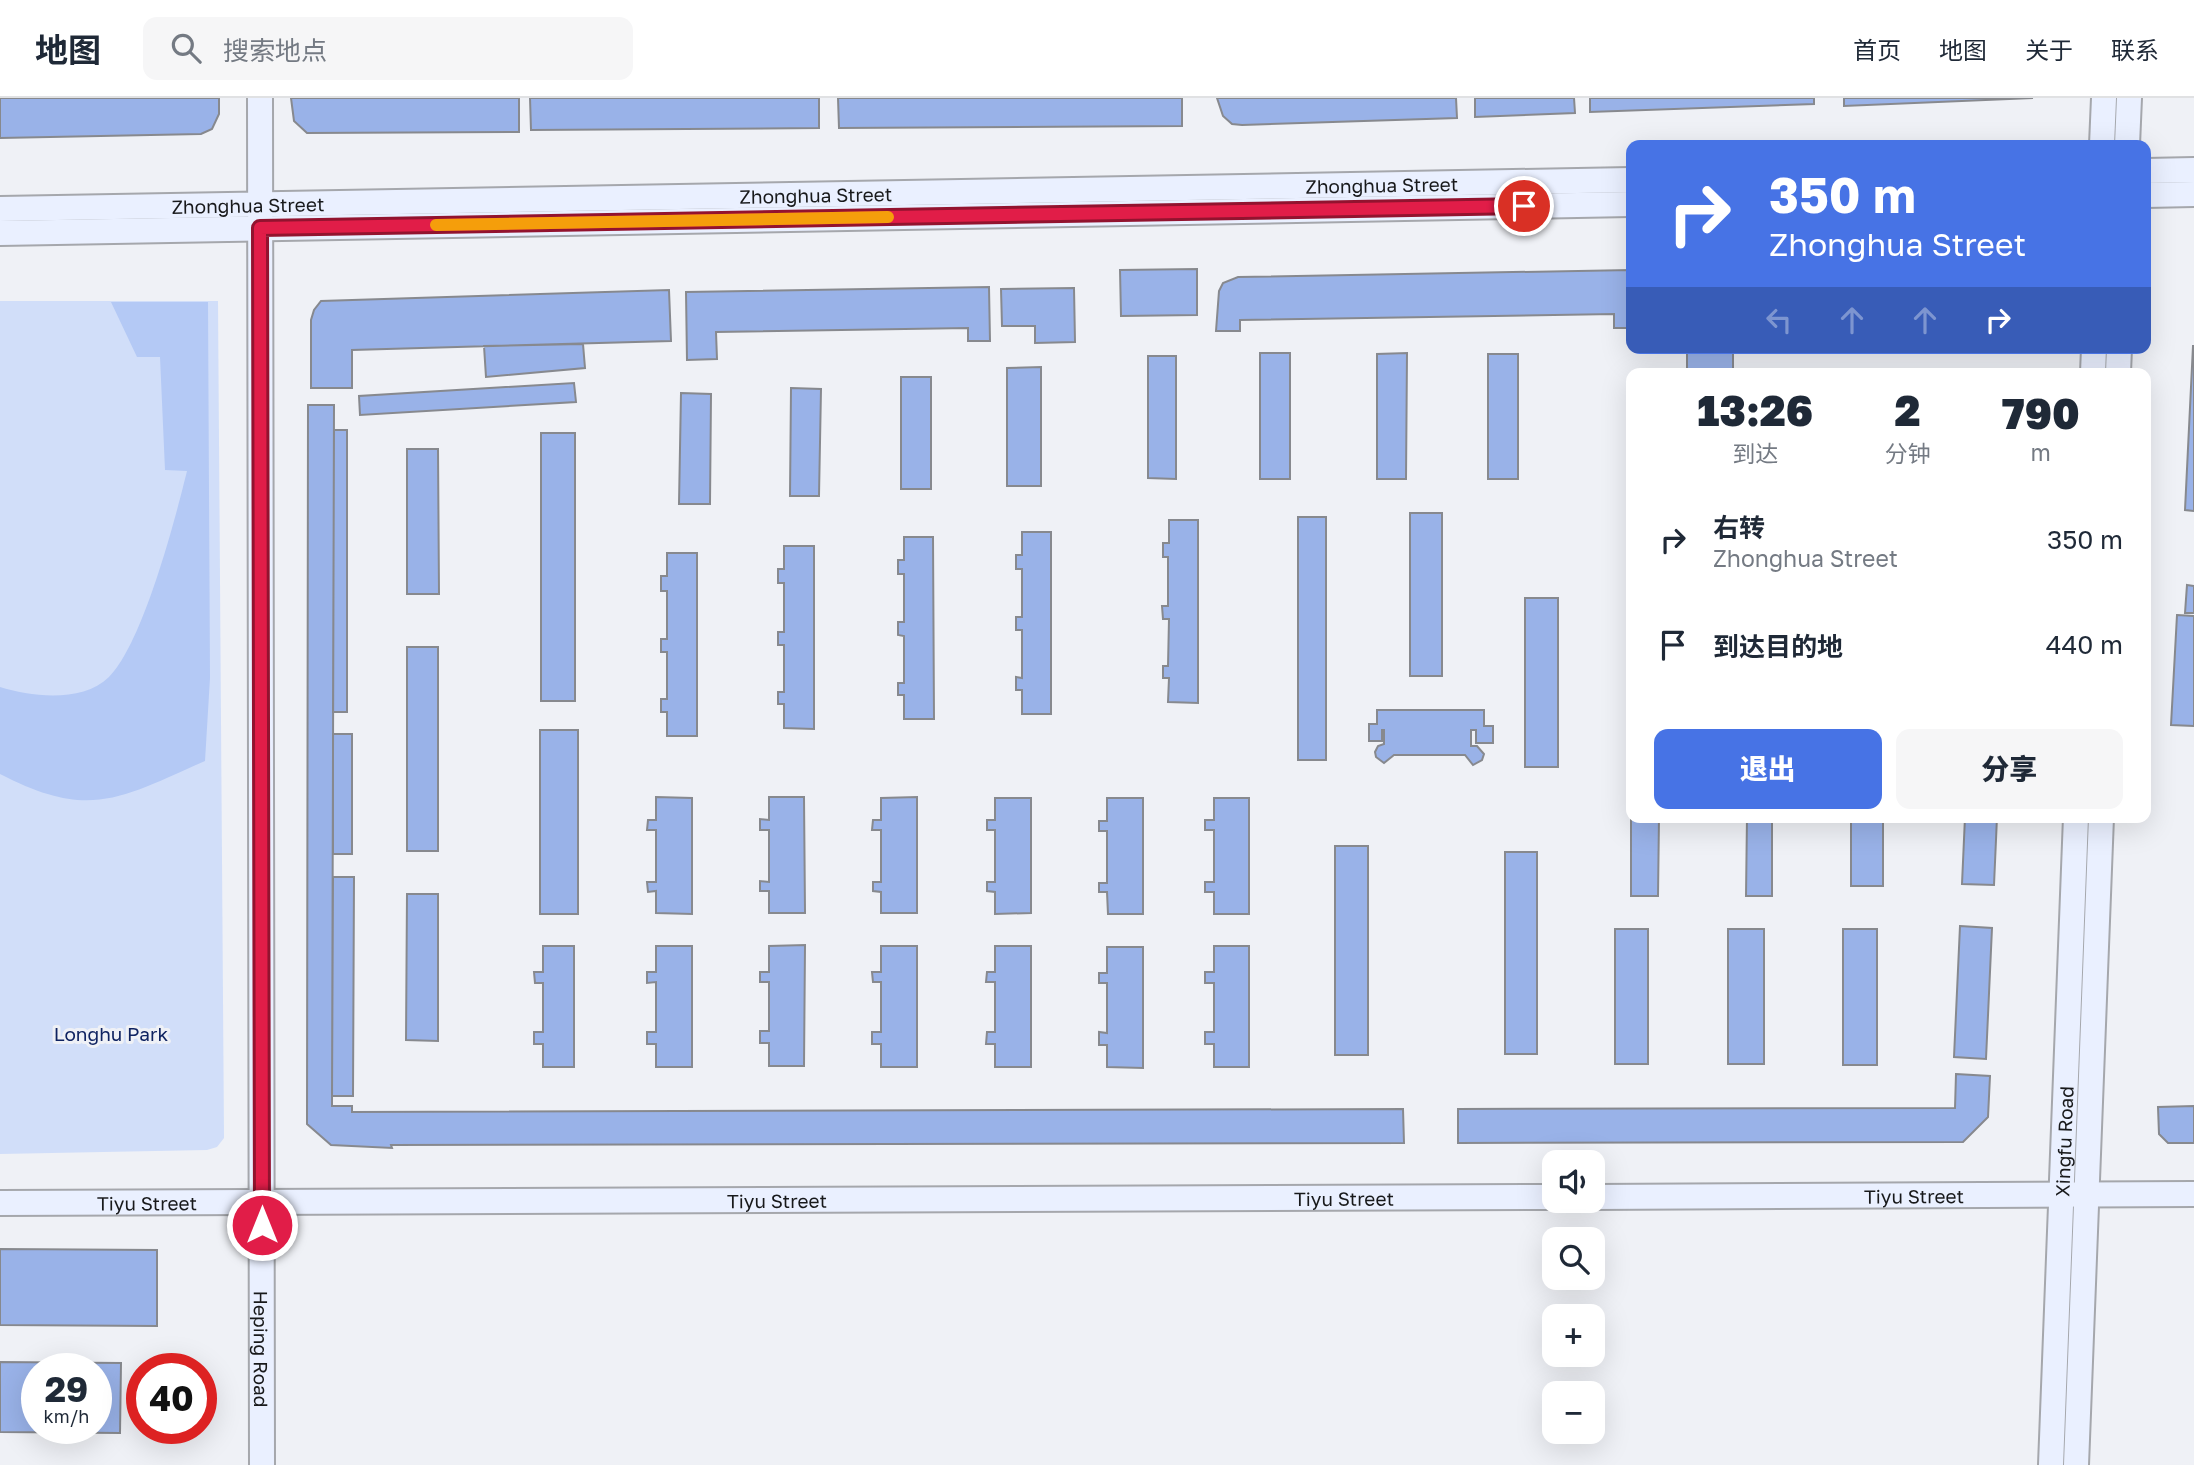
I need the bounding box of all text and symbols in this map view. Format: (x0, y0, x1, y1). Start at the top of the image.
search box (143, 17, 633, 80)
icon: search (167, 29, 205, 67)
text: 地图 (35, 30, 101, 69)
text: 搜索地点 (223, 35, 327, 66)
text: 首页 (1853, 35, 1901, 64)
text: 地图 (1939, 35, 1987, 64)
text: 关于 (2025, 35, 2073, 64)
text: 联系 (2111, 35, 2159, 64)
text: 350 m (1769, 165, 1916, 224)
icon: right (1654, 168, 1745, 259)
street label: Zhonghua Street (1305, 172, 1458, 197)
pin (1494, 176, 1554, 236)
street label: Zhonghua Street (739, 182, 893, 207)
icon: arrive (1505, 187, 1543, 225)
street label: Zhonghua Street (171, 192, 325, 217)
text: Zhonghua Street (1769, 225, 2026, 263)
icon: left (1760, 301, 1798, 339)
icon: ahead (1833, 301, 1871, 339)
icon: ahead (1906, 301, 1944, 339)
icon: right (1979, 301, 2017, 339)
text: 13:26 (1697, 385, 1813, 435)
text: 2 (1894, 385, 1920, 435)
text: 790 (2002, 388, 2080, 438)
text: m (2031, 438, 2051, 466)
text: 到达 (1732, 439, 1778, 467)
text: 分钟 (1884, 439, 1930, 467)
text: 右转 (1713, 512, 1765, 543)
icon: right (1654, 521, 1692, 559)
text: 350 m (2047, 524, 2123, 555)
text: Zhonghua Street (1713, 544, 1898, 572)
icon: arrive (1654, 626, 1692, 664)
text: 440 m (2046, 629, 2123, 660)
text: 到达目的地 (1713, 631, 1843, 662)
button: 退出 (1654, 729, 1882, 809)
button: 分享 (1896, 729, 2123, 809)
park label: Longhu Park (54, 1022, 168, 1045)
street label: Xingfu Road (2050, 1085, 2077, 1197)
map controls (1542, 1150, 1605, 1444)
button: sound (1542, 1150, 1605, 1213)
street label: Tiyu Street (1864, 1184, 1964, 1207)
street label: Tiyu Street (1294, 1186, 1394, 1210)
position arrow (225, 1188, 299, 1262)
street label: Tiyu Street (727, 1188, 827, 1212)
street label: Tiyu Street (97, 1191, 197, 1214)
button: search (1542, 1227, 1605, 1290)
street label: Heping Road (250, 1290, 273, 1408)
button: + (1542, 1304, 1605, 1367)
speed limit sign: 40 (126, 1353, 217, 1444)
text: 29 (45, 1368, 88, 1410)
button: − (1542, 1381, 1605, 1444)
text: km/h (44, 1405, 89, 1427)

